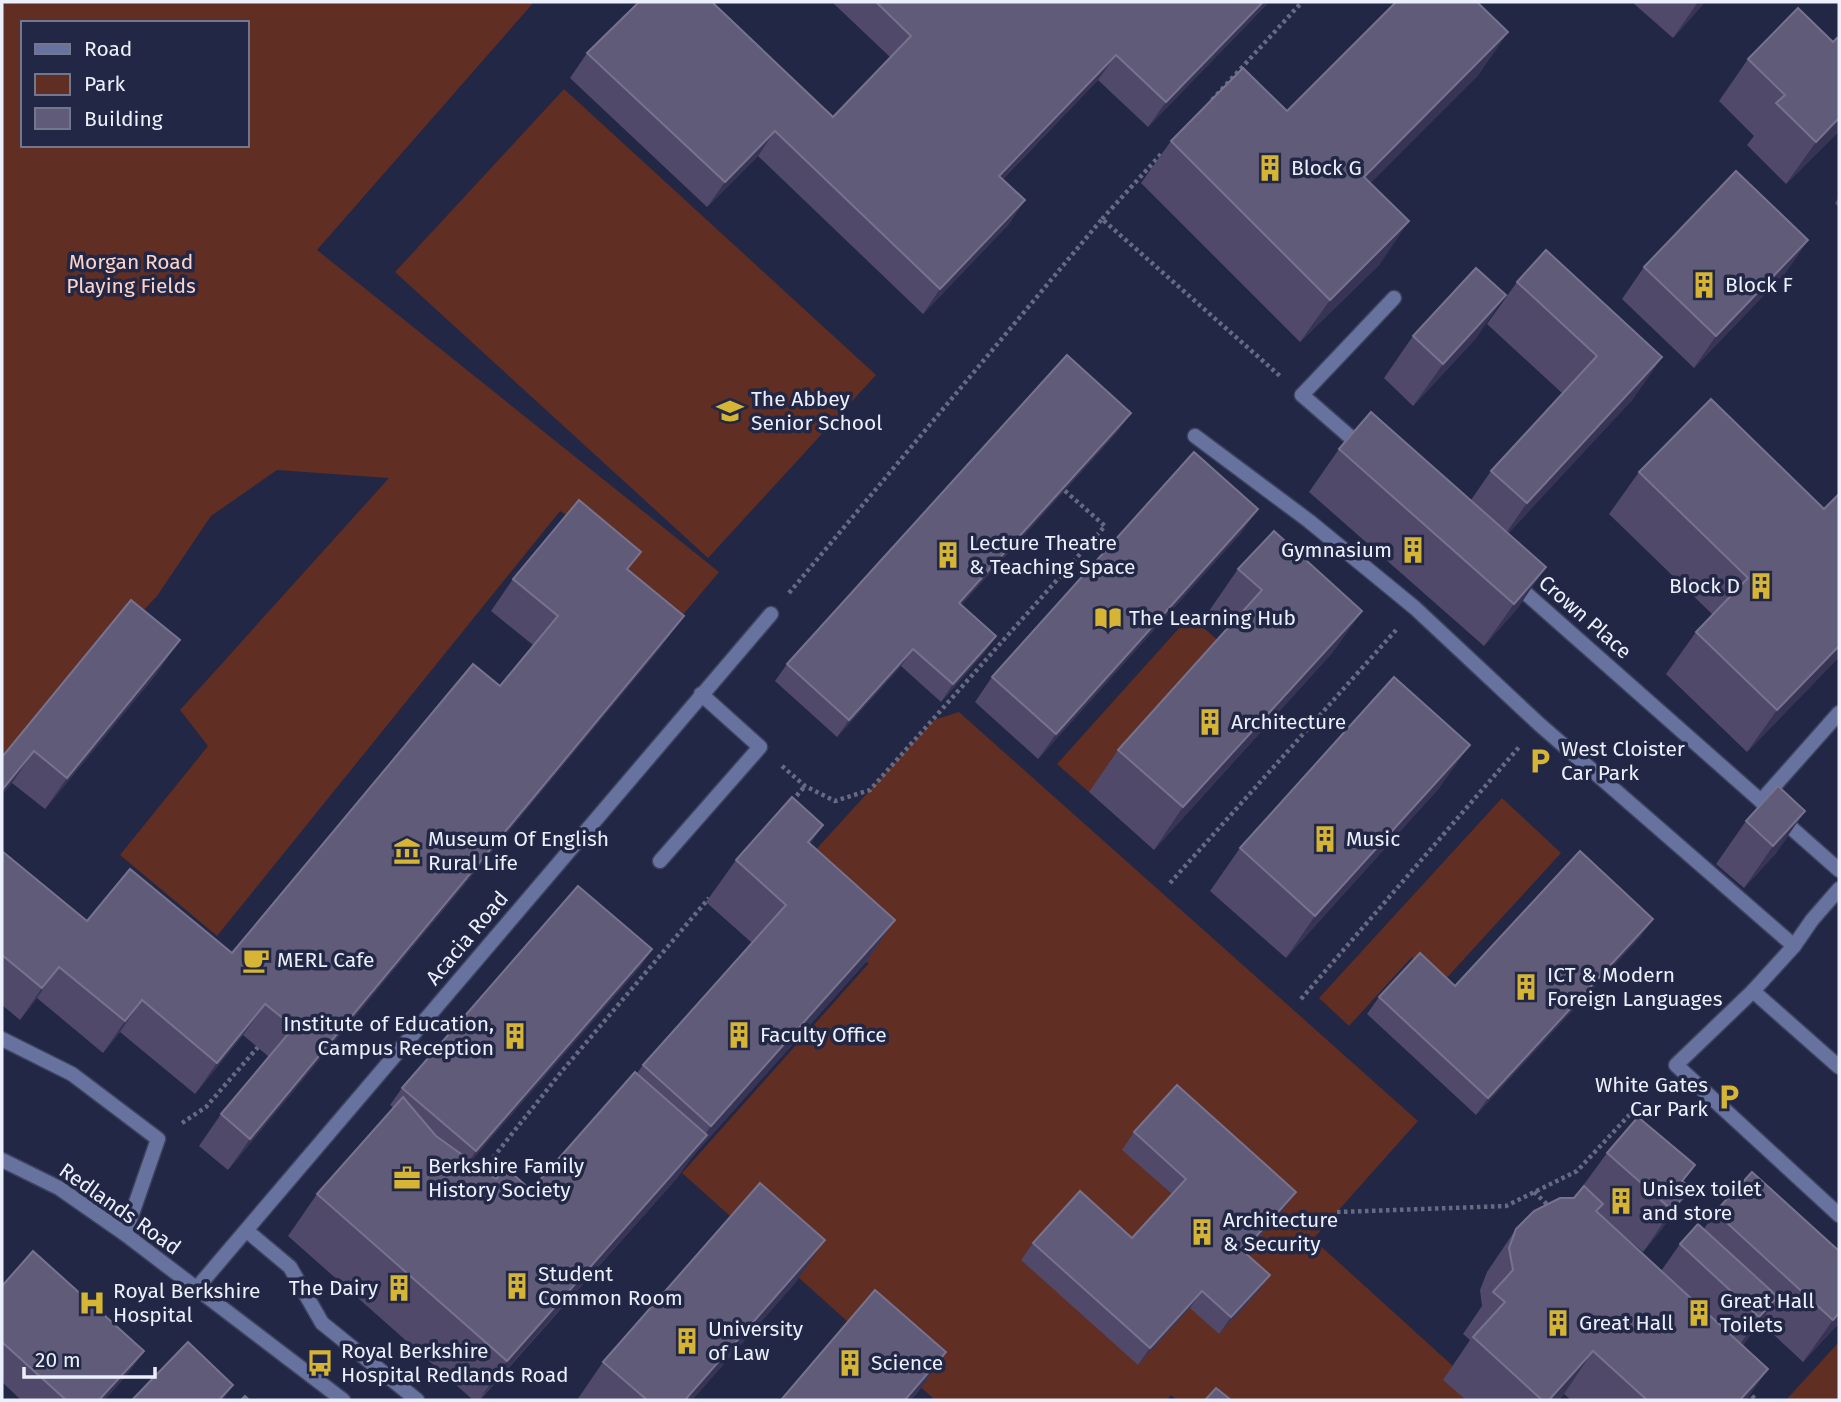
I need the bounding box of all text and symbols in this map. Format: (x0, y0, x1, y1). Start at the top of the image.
legend (21, 21, 248, 147)
text: Road (84, 36, 132, 62)
text: Park (84, 71, 126, 97)
text: Building (84, 106, 163, 132)
building icon: Block G (1255, 153, 1285, 183)
place label: Block G (1291, 155, 1362, 181)
park label: Morgan Road Playing Fields (66, 249, 196, 299)
building icon: Block F (1689, 270, 1719, 300)
place label: Block F (1725, 272, 1793, 298)
place label: The Abbey Senior School (751, 386, 883, 436)
school or university icon: The Abbey Senior School (715, 396, 745, 426)
place label: Lecture Theatre & Teaching Space (969, 530, 1136, 580)
building icon: Gymnasium (1398, 535, 1428, 565)
place label: Gymnasium (1281, 537, 1392, 563)
building icon: Lecture Theatre & Teaching Space (933, 540, 963, 570)
street label: Crown Place (1533, 570, 1637, 664)
building icon: Block D (1746, 571, 1776, 601)
place label: Block D (1669, 573, 1740, 599)
library icon: The Learning Hub (1093, 603, 1123, 633)
place label: The Learning Hub (1129, 605, 1296, 631)
building icon: Architecture (1195, 707, 1225, 737)
place label: Architecture (1231, 709, 1346, 735)
place label: West Cloister Car Park (1561, 736, 1685, 786)
parking icon: West Cloister Car Park (1525, 746, 1555, 776)
building icon: Music (1310, 824, 1340, 854)
place label: Museum Of English Rural Life (428, 826, 609, 876)
place label: Music (1346, 826, 1400, 852)
museum icon: Museum Of English Rural Life (392, 836, 422, 866)
street label: Acacia Road (420, 886, 514, 990)
cafe icon: MERL Cafe (241, 945, 271, 975)
place label: MERL Cafe (277, 947, 375, 973)
place label: ICT & Modern Foreign Languages (1547, 962, 1723, 1012)
building icon: ICT & Modern Foreign Languages (1511, 972, 1541, 1002)
place label: Institute of Education, Campus Reception (283, 1011, 494, 1061)
building icon: Faculty Office (724, 1020, 754, 1050)
building icon: Institute of Education, Campus Reception (500, 1021, 530, 1051)
place label: Faculty Office (760, 1022, 887, 1048)
place label: White Gates Car Park (1595, 1072, 1708, 1122)
parking icon: White Gates Car Park (1714, 1082, 1744, 1112)
place label: Berkshire Family History Society (428, 1153, 585, 1203)
street label: Redlands Road (54, 1157, 186, 1261)
office icon: Berkshire Family History Society (392, 1163, 422, 1193)
place label: Unisex toilet and store (1642, 1176, 1762, 1226)
building icon: Unisex toilet and store (1606, 1186, 1636, 1216)
place label: Architecture & Security (1223, 1207, 1338, 1257)
building icon: Architecture & Security (1187, 1217, 1217, 1247)
place label: Student Common Room (538, 1261, 683, 1311)
building icon: Student Common Room (502, 1271, 532, 1301)
building icon: The Dairy (384, 1273, 414, 1303)
place label: The Dairy (289, 1275, 379, 1301)
place label: Royal Berkshire Hospital (113, 1278, 260, 1328)
hospital icon: Royal Berkshire Hospital (77, 1288, 107, 1318)
place label: Great Hall Toilets (1720, 1288, 1814, 1338)
building icon: Great Hall Toilets (1684, 1298, 1714, 1328)
building icon: Great Hall (1543, 1308, 1573, 1338)
place label: Great Hall (1579, 1310, 1673, 1336)
place label: University of Law (708, 1316, 804, 1366)
building icon: University of Law (672, 1326, 702, 1356)
scale bar (24, 1336, 156, 1380)
place label: Royal Berkshire Hospital Redlands Road (341, 1338, 569, 1388)
text: 20 m (35, 1347, 81, 1373)
bus stop icon: Royal Berkshire Hospital Redlands Road (305, 1348, 335, 1378)
building icon: Science (835, 1348, 865, 1378)
place label: Science (871, 1350, 943, 1376)

